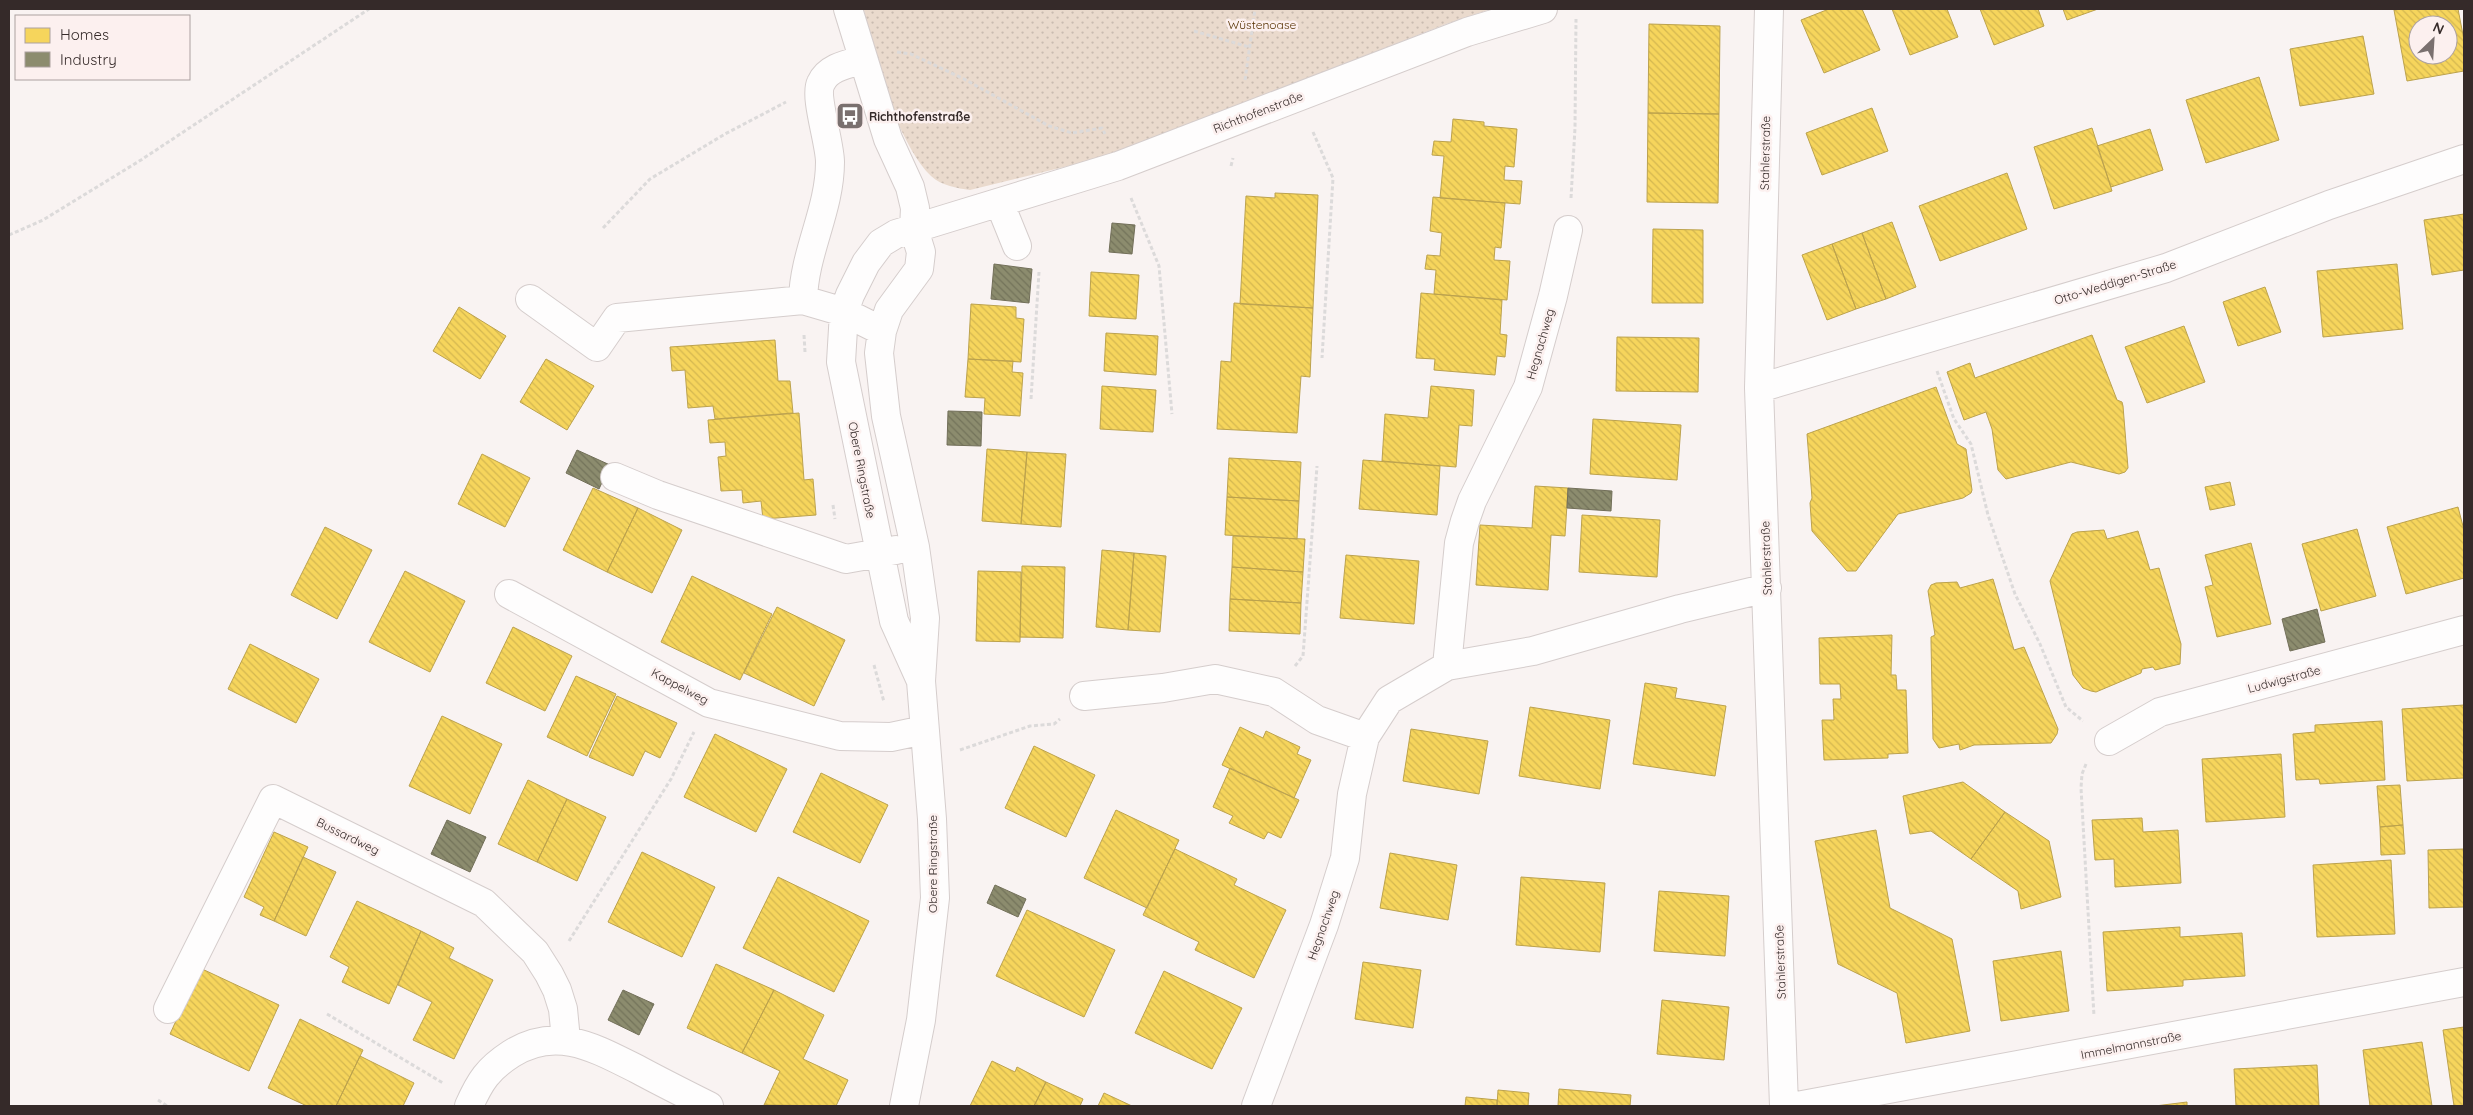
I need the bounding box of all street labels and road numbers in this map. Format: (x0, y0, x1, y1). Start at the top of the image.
street label: Richthofenstraße (1211, 88, 1305, 136)
street label: Stahlerstraße (1757, 115, 1773, 190)
street label: Otto-Weddigen-Straße (2052, 256, 2178, 308)
street label: Hegnachweg (1523, 307, 1557, 381)
street label: Obere Ringstraße (845, 420, 879, 520)
street label: Stahlerstraße (1757, 520, 1775, 595)
street label: Ludwigstraße (2246, 662, 2322, 696)
street label: Kappelweg (649, 665, 711, 707)
street label: Bussardweg (314, 814, 382, 858)
street label: Obere Ringstraße (925, 815, 940, 913)
street label: Hegnachweg (1304, 888, 1342, 962)
street label: Stahlerstraße (1771, 924, 1789, 999)
street label: Immelmannstraße (2079, 1028, 2183, 1062)

